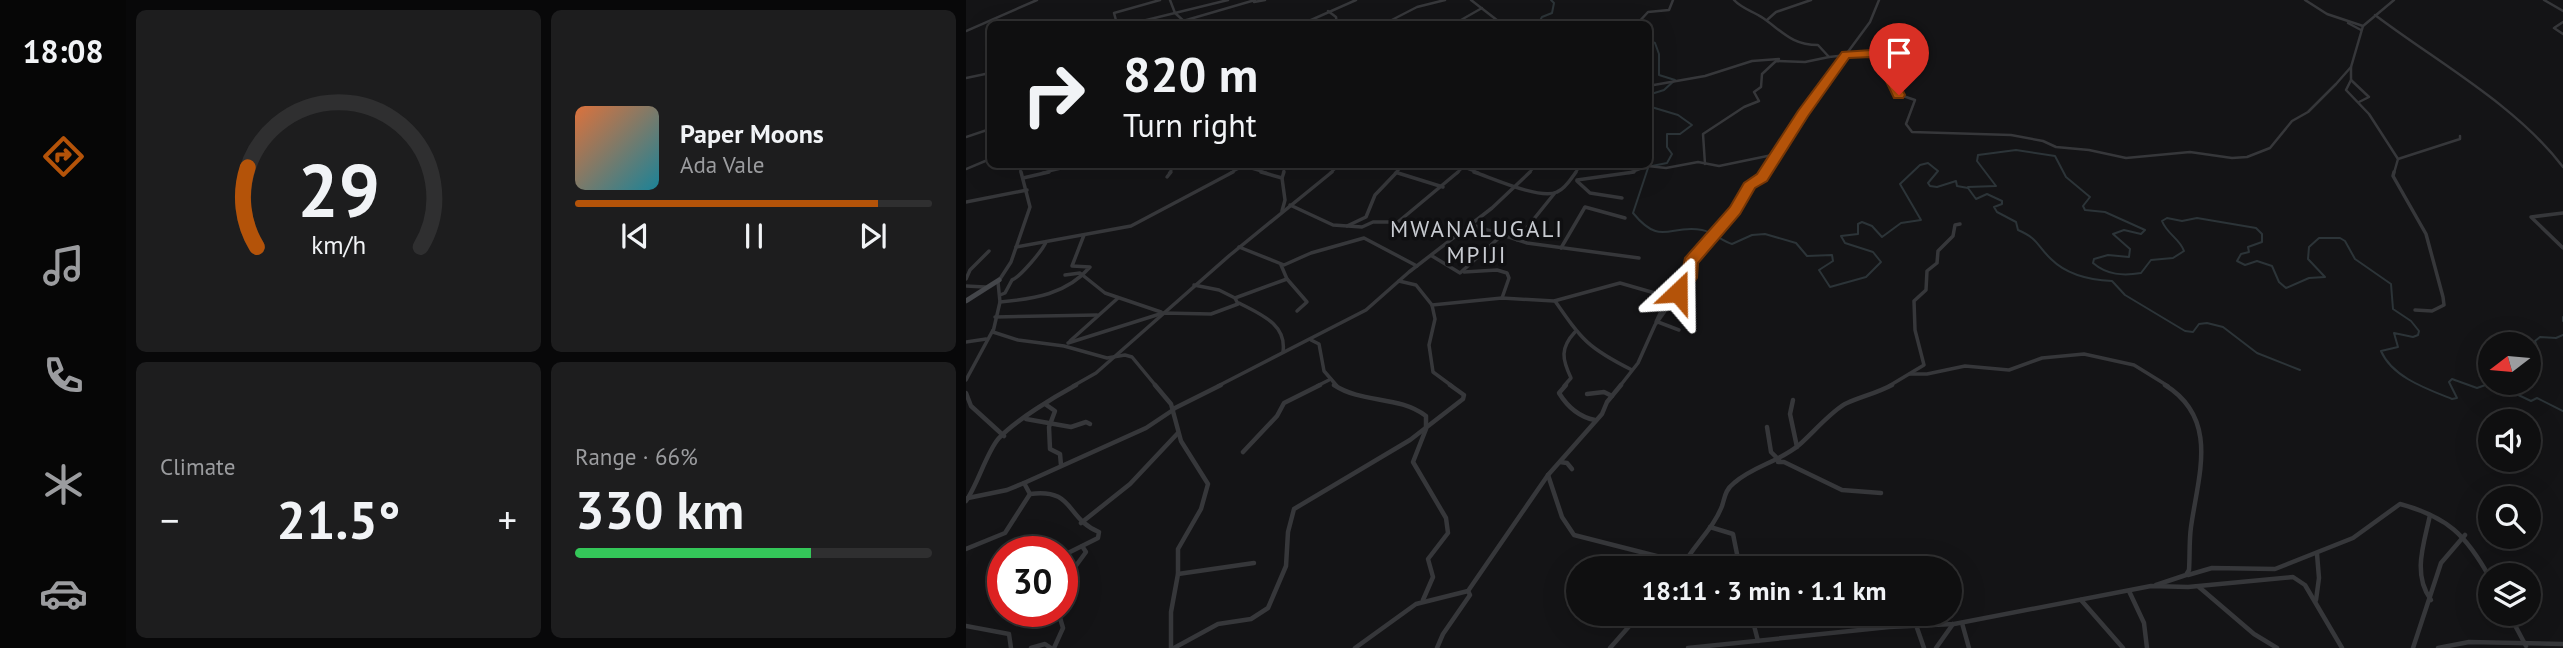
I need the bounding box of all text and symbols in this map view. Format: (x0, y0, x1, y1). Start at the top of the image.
pin (1869, 23, 1929, 95)
text: 18:08 (22, 30, 104, 72)
icon: arrive (1880, 34, 1918, 72)
text: 820 m (1123, 42, 1258, 106)
icon: right (1008, 49, 1099, 140)
text: Turn right (1123, 104, 1257, 146)
text: Paper Moons (680, 117, 824, 150)
icon: directions (39, 132, 88, 181)
text: 29 (297, 143, 380, 237)
text: Ada Vale (680, 150, 764, 179)
district label: MWANALUGALI MPIJI (1390, 214, 1564, 269)
icon: previous (616, 217, 654, 255)
icon: pause (735, 217, 773, 255)
icon: next (854, 217, 892, 255)
text: km/h (311, 229, 366, 261)
icon: music (39, 241, 88, 290)
position arrow (1641, 255, 1715, 329)
north arrow (2478, 332, 2541, 396)
map controls (2478, 332, 2541, 626)
icon: phone (39, 351, 88, 400)
button: sound (2478, 409, 2541, 472)
text: Range · 66% (575, 442, 698, 471)
text: Climate (160, 452, 235, 481)
icon: climate (39, 460, 88, 509)
text: 330 km (575, 476, 744, 543)
text: 21.5° (277, 486, 400, 553)
button: search (2478, 486, 2541, 549)
text: − (160, 495, 179, 544)
text: + (498, 495, 517, 544)
speed limit sign: 30 (987, 536, 1078, 627)
button: layers (2478, 563, 2541, 626)
icon: car (39, 569, 88, 618)
text: 18:11 · 3 min · 1.1 km (1642, 574, 1887, 607)

